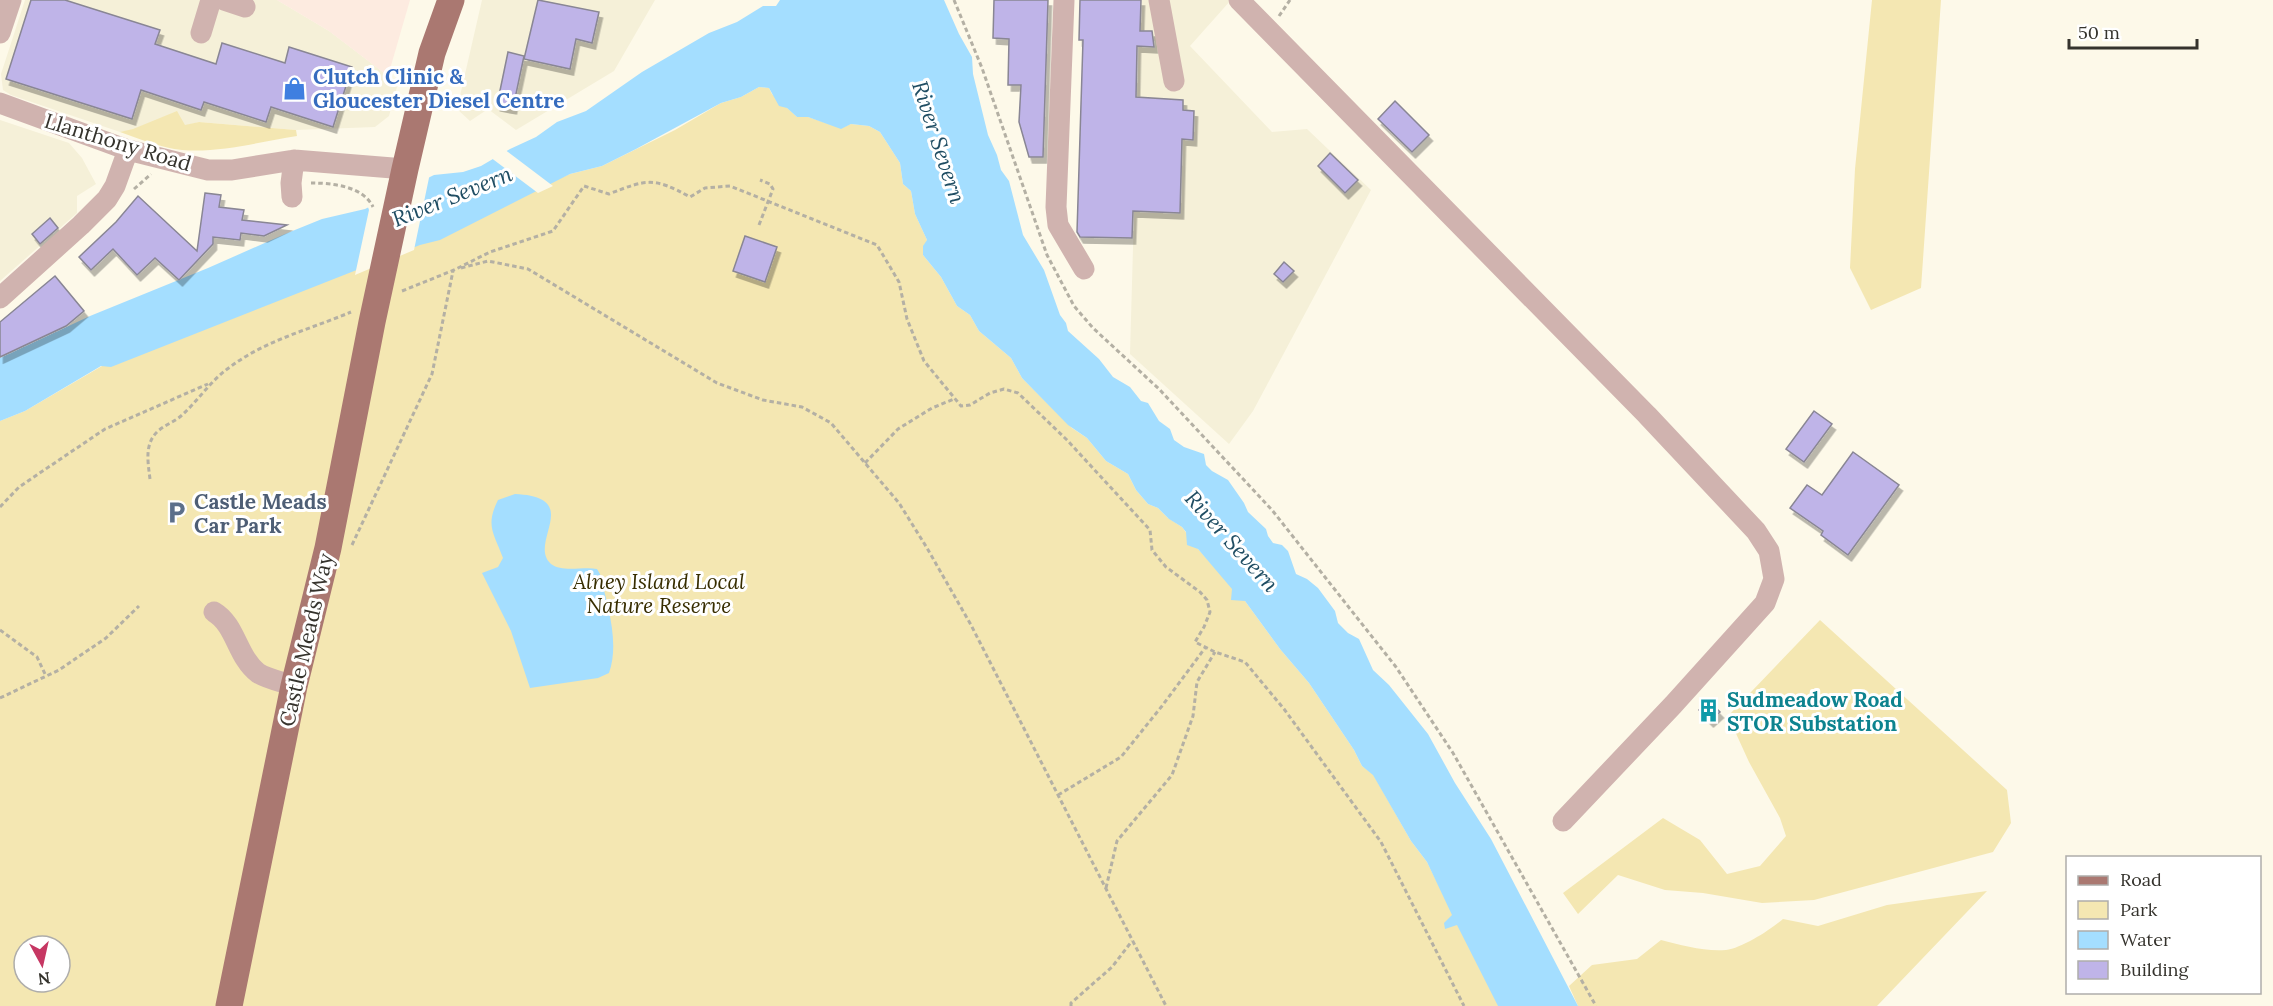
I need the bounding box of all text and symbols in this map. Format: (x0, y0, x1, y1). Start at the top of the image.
scale bar (2069, 12, 2196, 50)
text: 50 m (2078, 21, 2120, 44)
place label: Clutch Clinic & Gloucester Diesel Centre (313, 63, 565, 114)
shop icon: Clutch Clinic & Gloucester Diesel Centre (282, 75, 308, 101)
water label: River Severn (906, 77, 972, 207)
street label: Llanthony Road (41, 107, 195, 177)
water label: River Severn (388, 159, 517, 233)
water label: River Severn (1179, 484, 1285, 598)
place label: Castle Meads Car Park (194, 488, 327, 539)
parking icon: Castle Meads Car Park (163, 500, 189, 526)
street label: Castle Meads Way (273, 551, 339, 729)
park label: Alney Island Local Nature Reserve (572, 568, 745, 619)
place label: Sudmeadow Road STOR Substation (1727, 686, 1903, 737)
building icon: Sudmeadow Road STOR Substation (1696, 698, 1722, 724)
legend (2066, 856, 2261, 994)
text: Road (2120, 868, 2162, 891)
text: Park (2120, 898, 2158, 921)
text: Water (2120, 928, 2171, 951)
north arrow (12, 934, 72, 994)
text: Building (2120, 958, 2190, 981)
text: N (37, 968, 52, 990)

